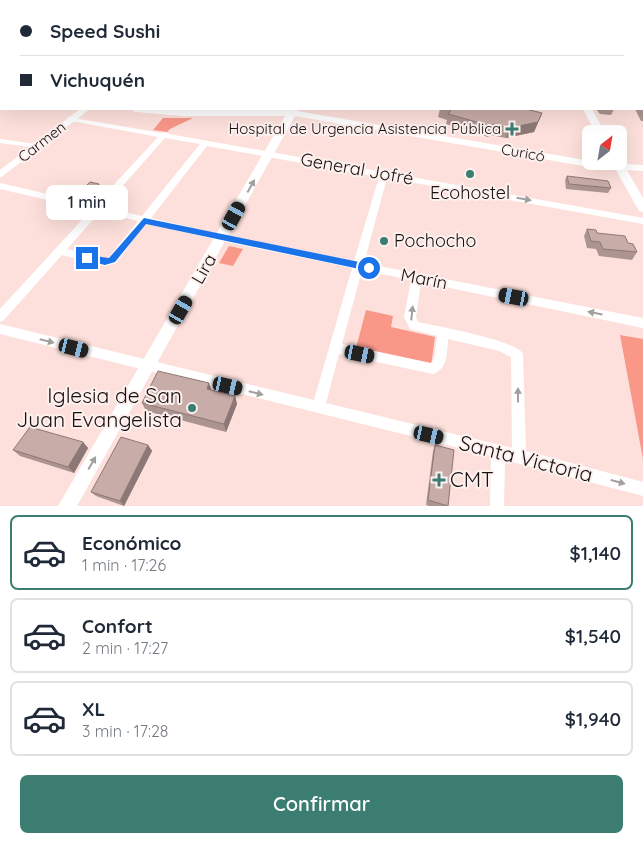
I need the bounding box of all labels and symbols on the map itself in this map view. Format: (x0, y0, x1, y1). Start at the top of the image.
street label: Carmen (14, 117, 69, 166)
place label: Hospital de Urgencia Asistencia Pública (228, 119, 501, 138)
marker: Hospital de Urgencia Asistencia Pública (505, 122, 519, 136)
north arrow (582, 125, 628, 170)
street label: Curicó (500, 139, 546, 166)
street label: General Jofré (299, 147, 415, 190)
marker: Ecohostel (464, 168, 476, 180)
one-way arrow (247, 178, 255, 193)
place label: Ecohostel (430, 181, 510, 204)
callout: 1 min (46, 186, 128, 220)
one-way arrow (516, 196, 532, 204)
car (220, 199, 247, 233)
place label: Pochocho (394, 229, 476, 252)
marker: Pochocho (378, 235, 390, 247)
route end (76, 247, 98, 269)
street label: Lira (186, 250, 221, 288)
route start (358, 257, 380, 279)
street label: Marín (399, 263, 449, 294)
car (497, 287, 530, 307)
car (167, 293, 194, 327)
one-way arrow (408, 304, 416, 320)
one-way arrow (587, 309, 603, 317)
one-way arrow (40, 337, 55, 345)
car (57, 337, 90, 359)
car (343, 344, 376, 364)
car (211, 375, 244, 397)
place label: Iglesia de San Juan Evangelista (16, 382, 182, 432)
one-way arrow (514, 387, 522, 403)
one-way arrow (248, 389, 263, 397)
marker: Iglesia de San Juan Evangelista (186, 402, 198, 414)
car (412, 424, 445, 446)
street label: Santa Victoria (457, 429, 596, 487)
one-way arrow (87, 457, 96, 470)
place label: CMT (450, 466, 494, 492)
marker: CMT (432, 473, 446, 487)
one-way arrow (610, 479, 625, 487)

